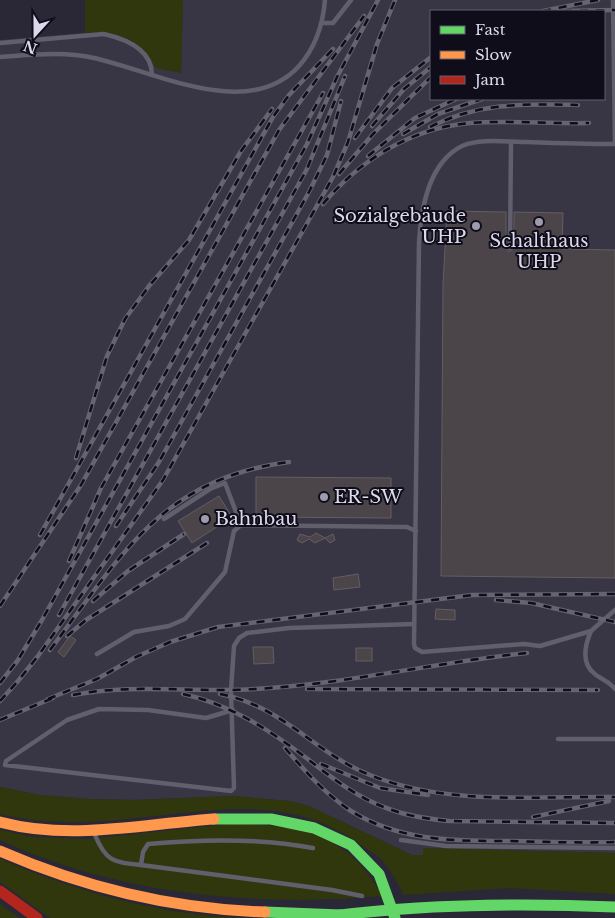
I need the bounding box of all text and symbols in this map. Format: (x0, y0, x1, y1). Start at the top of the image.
north arrow (10, 10, 60, 60)
legend (430, 10, 605, 100)
text: Fast (475, 20, 506, 39)
text: N (21, 36, 40, 58)
text: Slow (475, 45, 512, 64)
text: Jam (473, 70, 505, 89)
place label: Sozialgebäude UHP (333, 205, 466, 248)
marker: Schalthaus UHP (533, 216, 545, 228)
marker: Sozialgebäude UHP (470, 220, 482, 232)
place label: Schalthaus UHP (490, 230, 588, 273)
place label: ER-SW (334, 486, 403, 508)
marker: ER-SW (318, 491, 330, 503)
place label: Bahnbau (215, 508, 297, 530)
marker: Bahnbau (199, 513, 211, 525)

